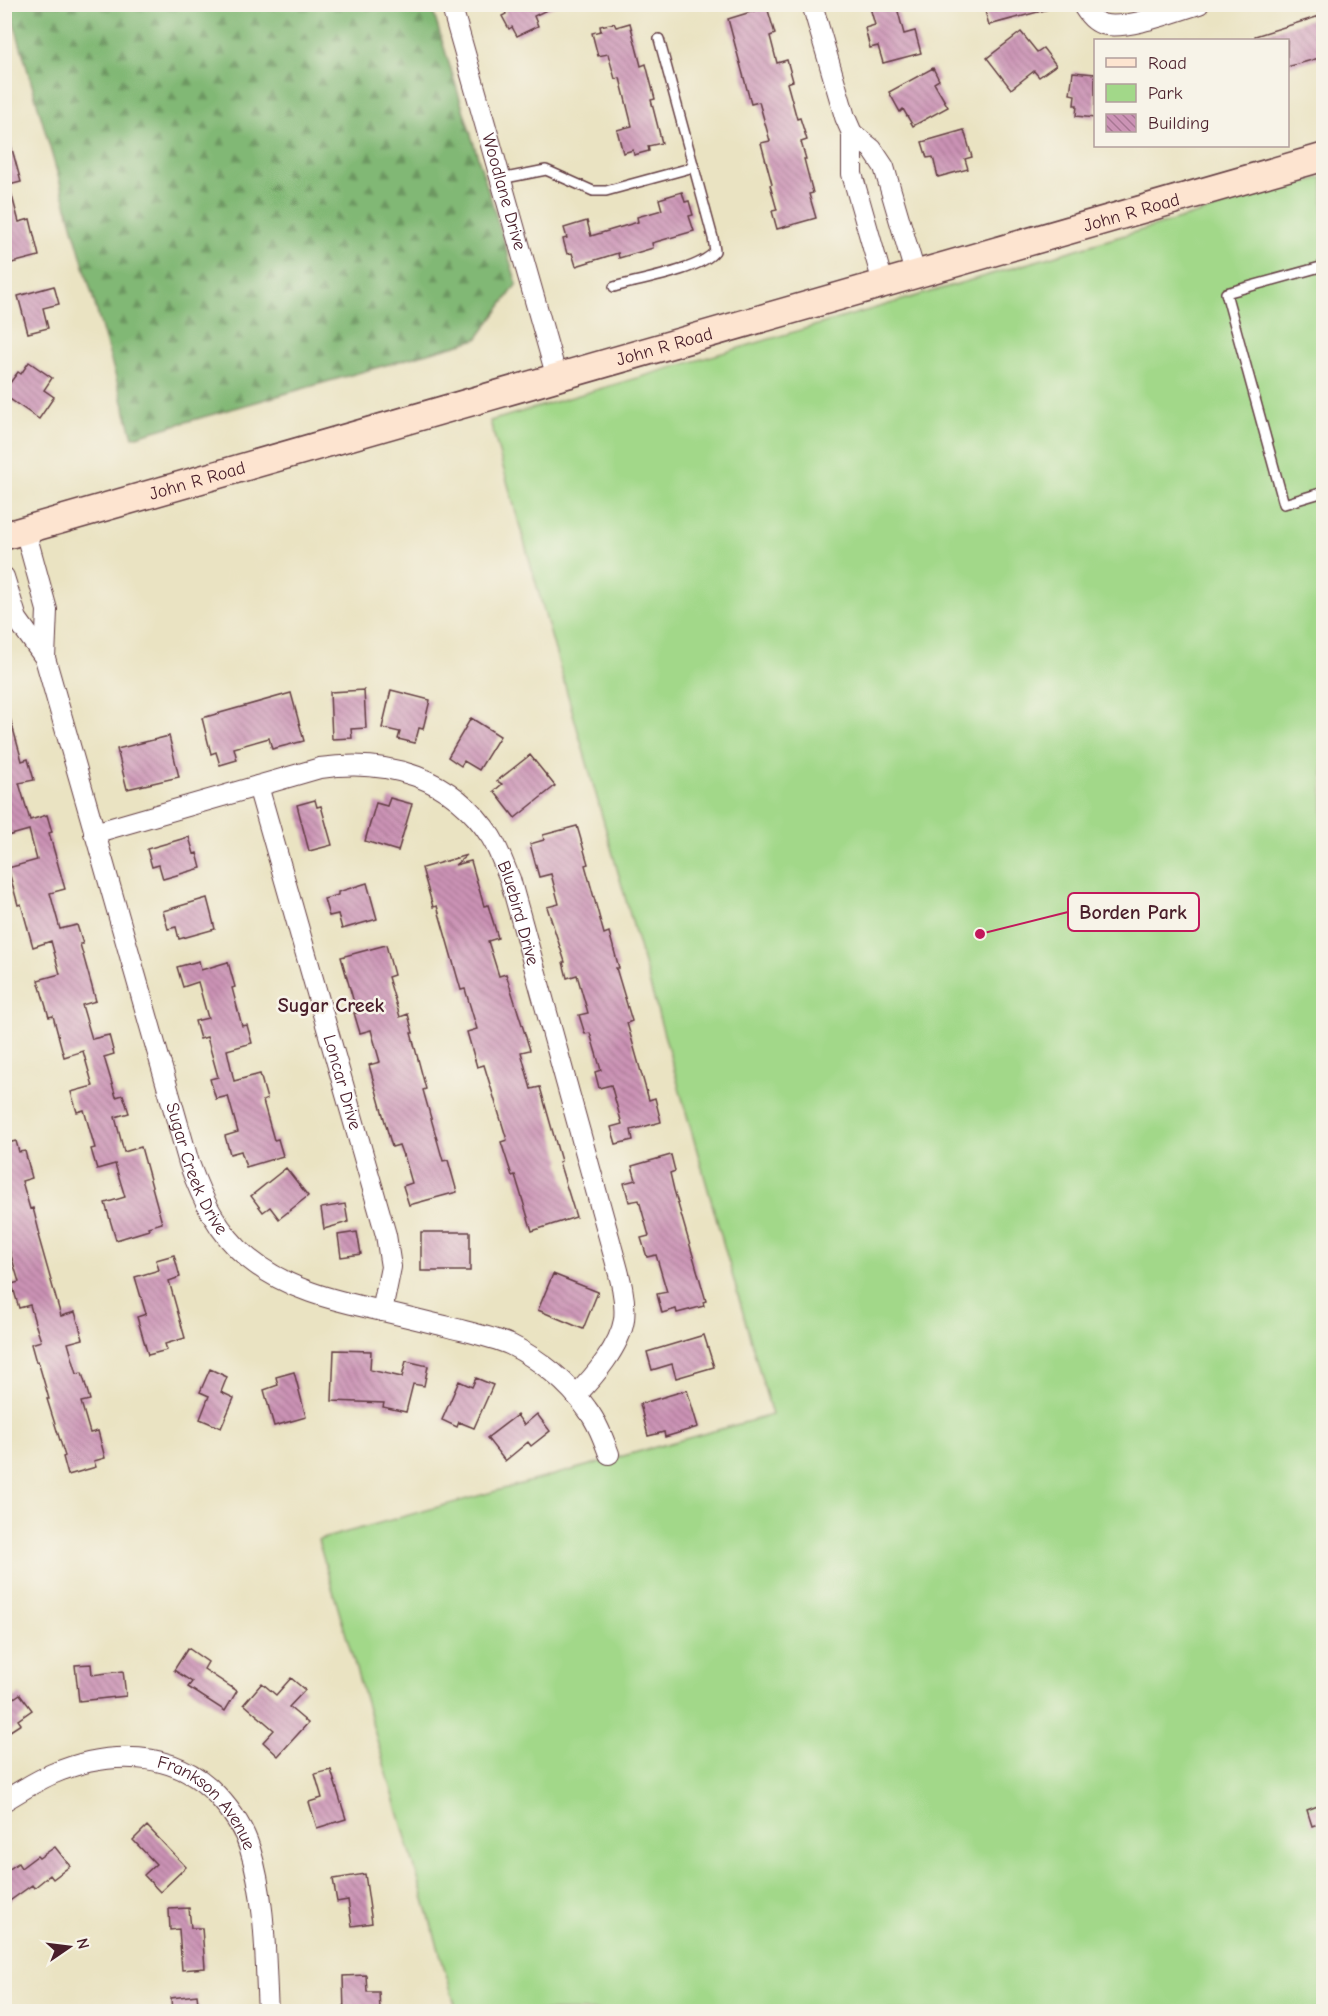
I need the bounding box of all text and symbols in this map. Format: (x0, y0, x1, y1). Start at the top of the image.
legend (1094, 39, 1289, 147)
text: Road (1148, 53, 1187, 74)
text: Park (1148, 83, 1183, 104)
text: Building (1148, 113, 1210, 134)
street label: Woodlane Drive (478, 131, 531, 252)
street label: John R Road (1081, 189, 1182, 236)
street label: John R Road (614, 323, 715, 370)
street label: John R Road (147, 457, 248, 504)
street label: Bluebird Drive (493, 858, 544, 968)
callout: Borden Park (1068, 893, 1199, 931)
text: Borden Park (1079, 901, 1187, 924)
district label: Sugar Creek (278, 994, 384, 1017)
street label: Loncar Drive (319, 1032, 366, 1132)
street label: Sugar Creek Drive (162, 1100, 232, 1239)
street label: Frankson Avenue (155, 1751, 260, 1853)
north arrow (39, 1917, 99, 1977)
text: N (73, 1936, 93, 1951)

